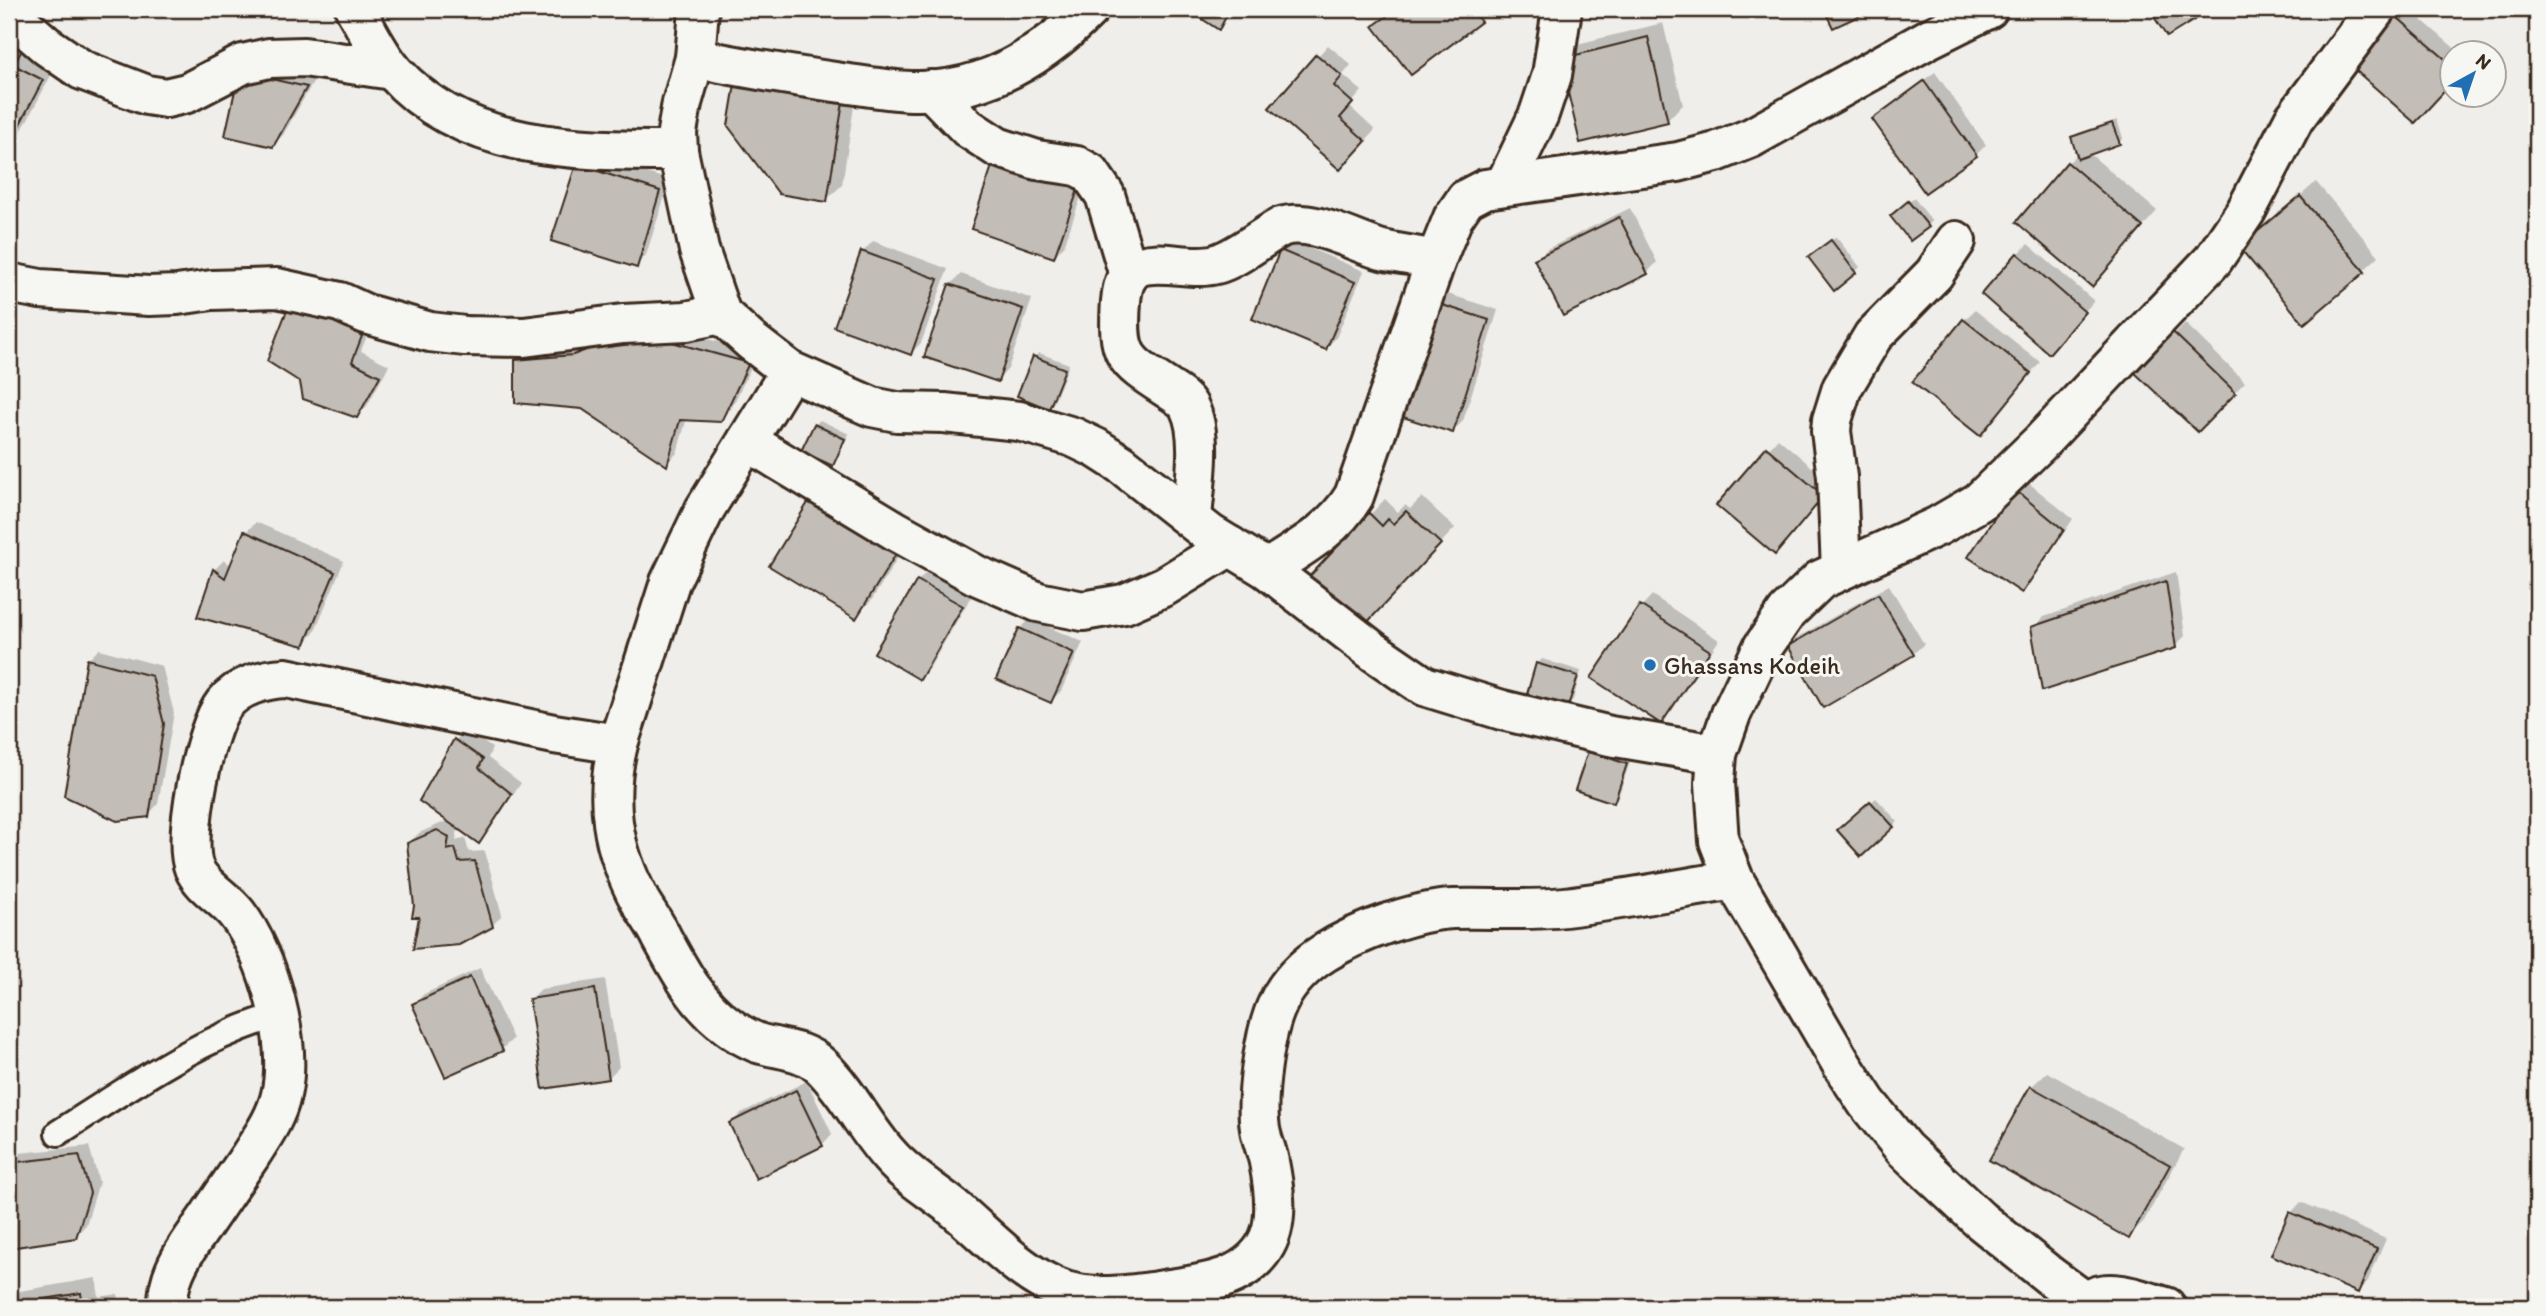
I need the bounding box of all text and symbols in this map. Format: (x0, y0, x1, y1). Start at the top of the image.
north arrow (2438, 38, 2508, 108)
text: N (2471, 48, 2496, 74)
place label: Ghassans Kodeih (1664, 651, 1840, 680)
marker: Ghassans Kodeih (1642, 657, 1658, 673)

